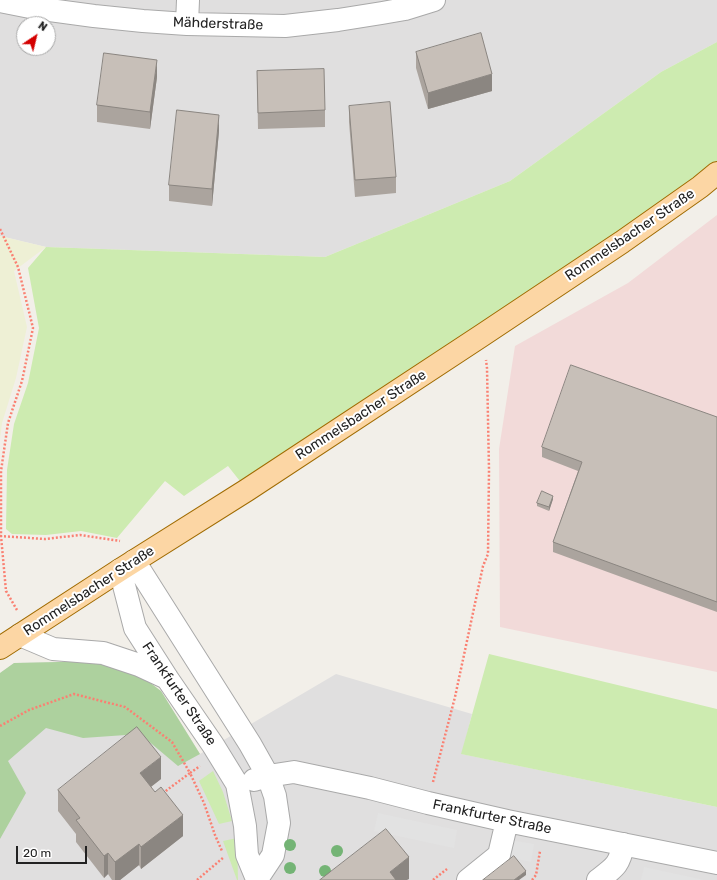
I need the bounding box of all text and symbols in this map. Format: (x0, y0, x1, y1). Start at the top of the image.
street label: Mähderstraße (172, 14, 264, 34)
north arrow (16, 16, 56, 56)
text: N (36, 19, 50, 34)
street label: Rommelsbacher Straße (562, 185, 698, 285)
street label: Rommelsbacher Straße (292, 366, 430, 464)
street label: Rommelsbacher Straße (20, 542, 158, 640)
street label: Frankfurter Straße (138, 639, 220, 749)
street label: Frankfurter Straße (431, 796, 553, 838)
scale bar (18, 838, 89, 864)
text: 20 m (23, 846, 51, 860)

